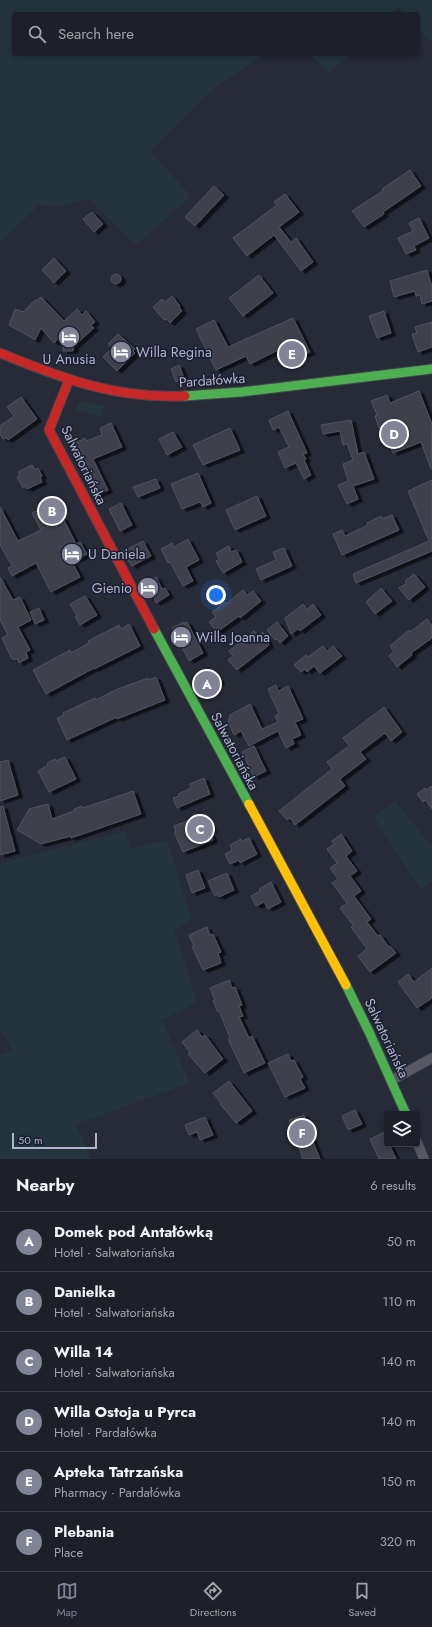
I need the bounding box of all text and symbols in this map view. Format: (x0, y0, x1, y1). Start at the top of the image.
search box (12, 12, 420, 56)
icon: search (26, 23, 48, 45)
text: Search here (58, 23, 134, 45)
hotel icon: U Anusia (56, 324, 82, 350)
hotel icon: Willa Regina (108, 339, 134, 365)
pin: E (279, 339, 305, 369)
place label: Willa Regina (136, 342, 212, 362)
place label: U Anusia (43, 349, 95, 369)
street label: Pardałówka (178, 368, 246, 392)
pin: D (381, 419, 407, 449)
street label: Salwatoriańska (56, 422, 112, 508)
pin: B (39, 496, 65, 526)
hotel icon: U Daniela (59, 541, 85, 567)
place label: U Daniela (88, 544, 145, 564)
hotel icon: Gienio (135, 575, 161, 601)
place label: Gienio (92, 578, 132, 598)
your location (206, 585, 226, 605)
hotel icon: Willa Joanna (168, 624, 194, 650)
place label: Willa Joanna (196, 627, 270, 647)
pin: A (194, 669, 220, 699)
street label: Salwatoriańska (206, 708, 264, 794)
pin: C (187, 814, 213, 844)
street label: Salwatoriańska (360, 995, 414, 1081)
map controls (384, 1111, 420, 1147)
button: layers (384, 1111, 420, 1147)
pin: F (289, 1118, 315, 1148)
scale bar (12, 1131, 97, 1150)
text: 50 m (18, 1132, 43, 1148)
text: Nearby (16, 1173, 74, 1197)
text: 6 results (370, 1176, 416, 1195)
text: Domek pod Antałówką (54, 1221, 213, 1243)
text: A (24, 1232, 34, 1251)
text: 50 m (387, 1232, 416, 1251)
text: Hotel · Salwatoriańska (54, 1243, 175, 1262)
text: Danielka (54, 1281, 115, 1303)
text: B (25, 1292, 33, 1311)
text: 110 m (382, 1292, 416, 1311)
text: Hotel · Salwatoriańska (54, 1303, 175, 1322)
text: Willa 14 (54, 1341, 113, 1363)
text: C (24, 1352, 34, 1371)
text: 140 m (381, 1352, 416, 1371)
text: Hotel · Salwatoriańska (54, 1363, 175, 1382)
text: Willa Ostoja u Pyrca (54, 1401, 196, 1423)
text: D (24, 1412, 34, 1431)
text: 140 m (381, 1412, 416, 1431)
text: Hotel · Pardałówka (54, 1423, 157, 1442)
text: Apteka Tatrzańska (54, 1461, 183, 1483)
text: E (25, 1472, 33, 1491)
text: 150 m (381, 1472, 416, 1491)
text: Pharmacy · Pardałówka (54, 1483, 181, 1502)
text: Plebania (54, 1521, 114, 1543)
text: F (25, 1532, 33, 1551)
text: 320 m (380, 1532, 416, 1551)
text: Place (54, 1543, 83, 1562)
tab: Map (56, 1580, 78, 1620)
tab: Directions (190, 1580, 236, 1620)
tab: Saved (348, 1580, 376, 1620)

